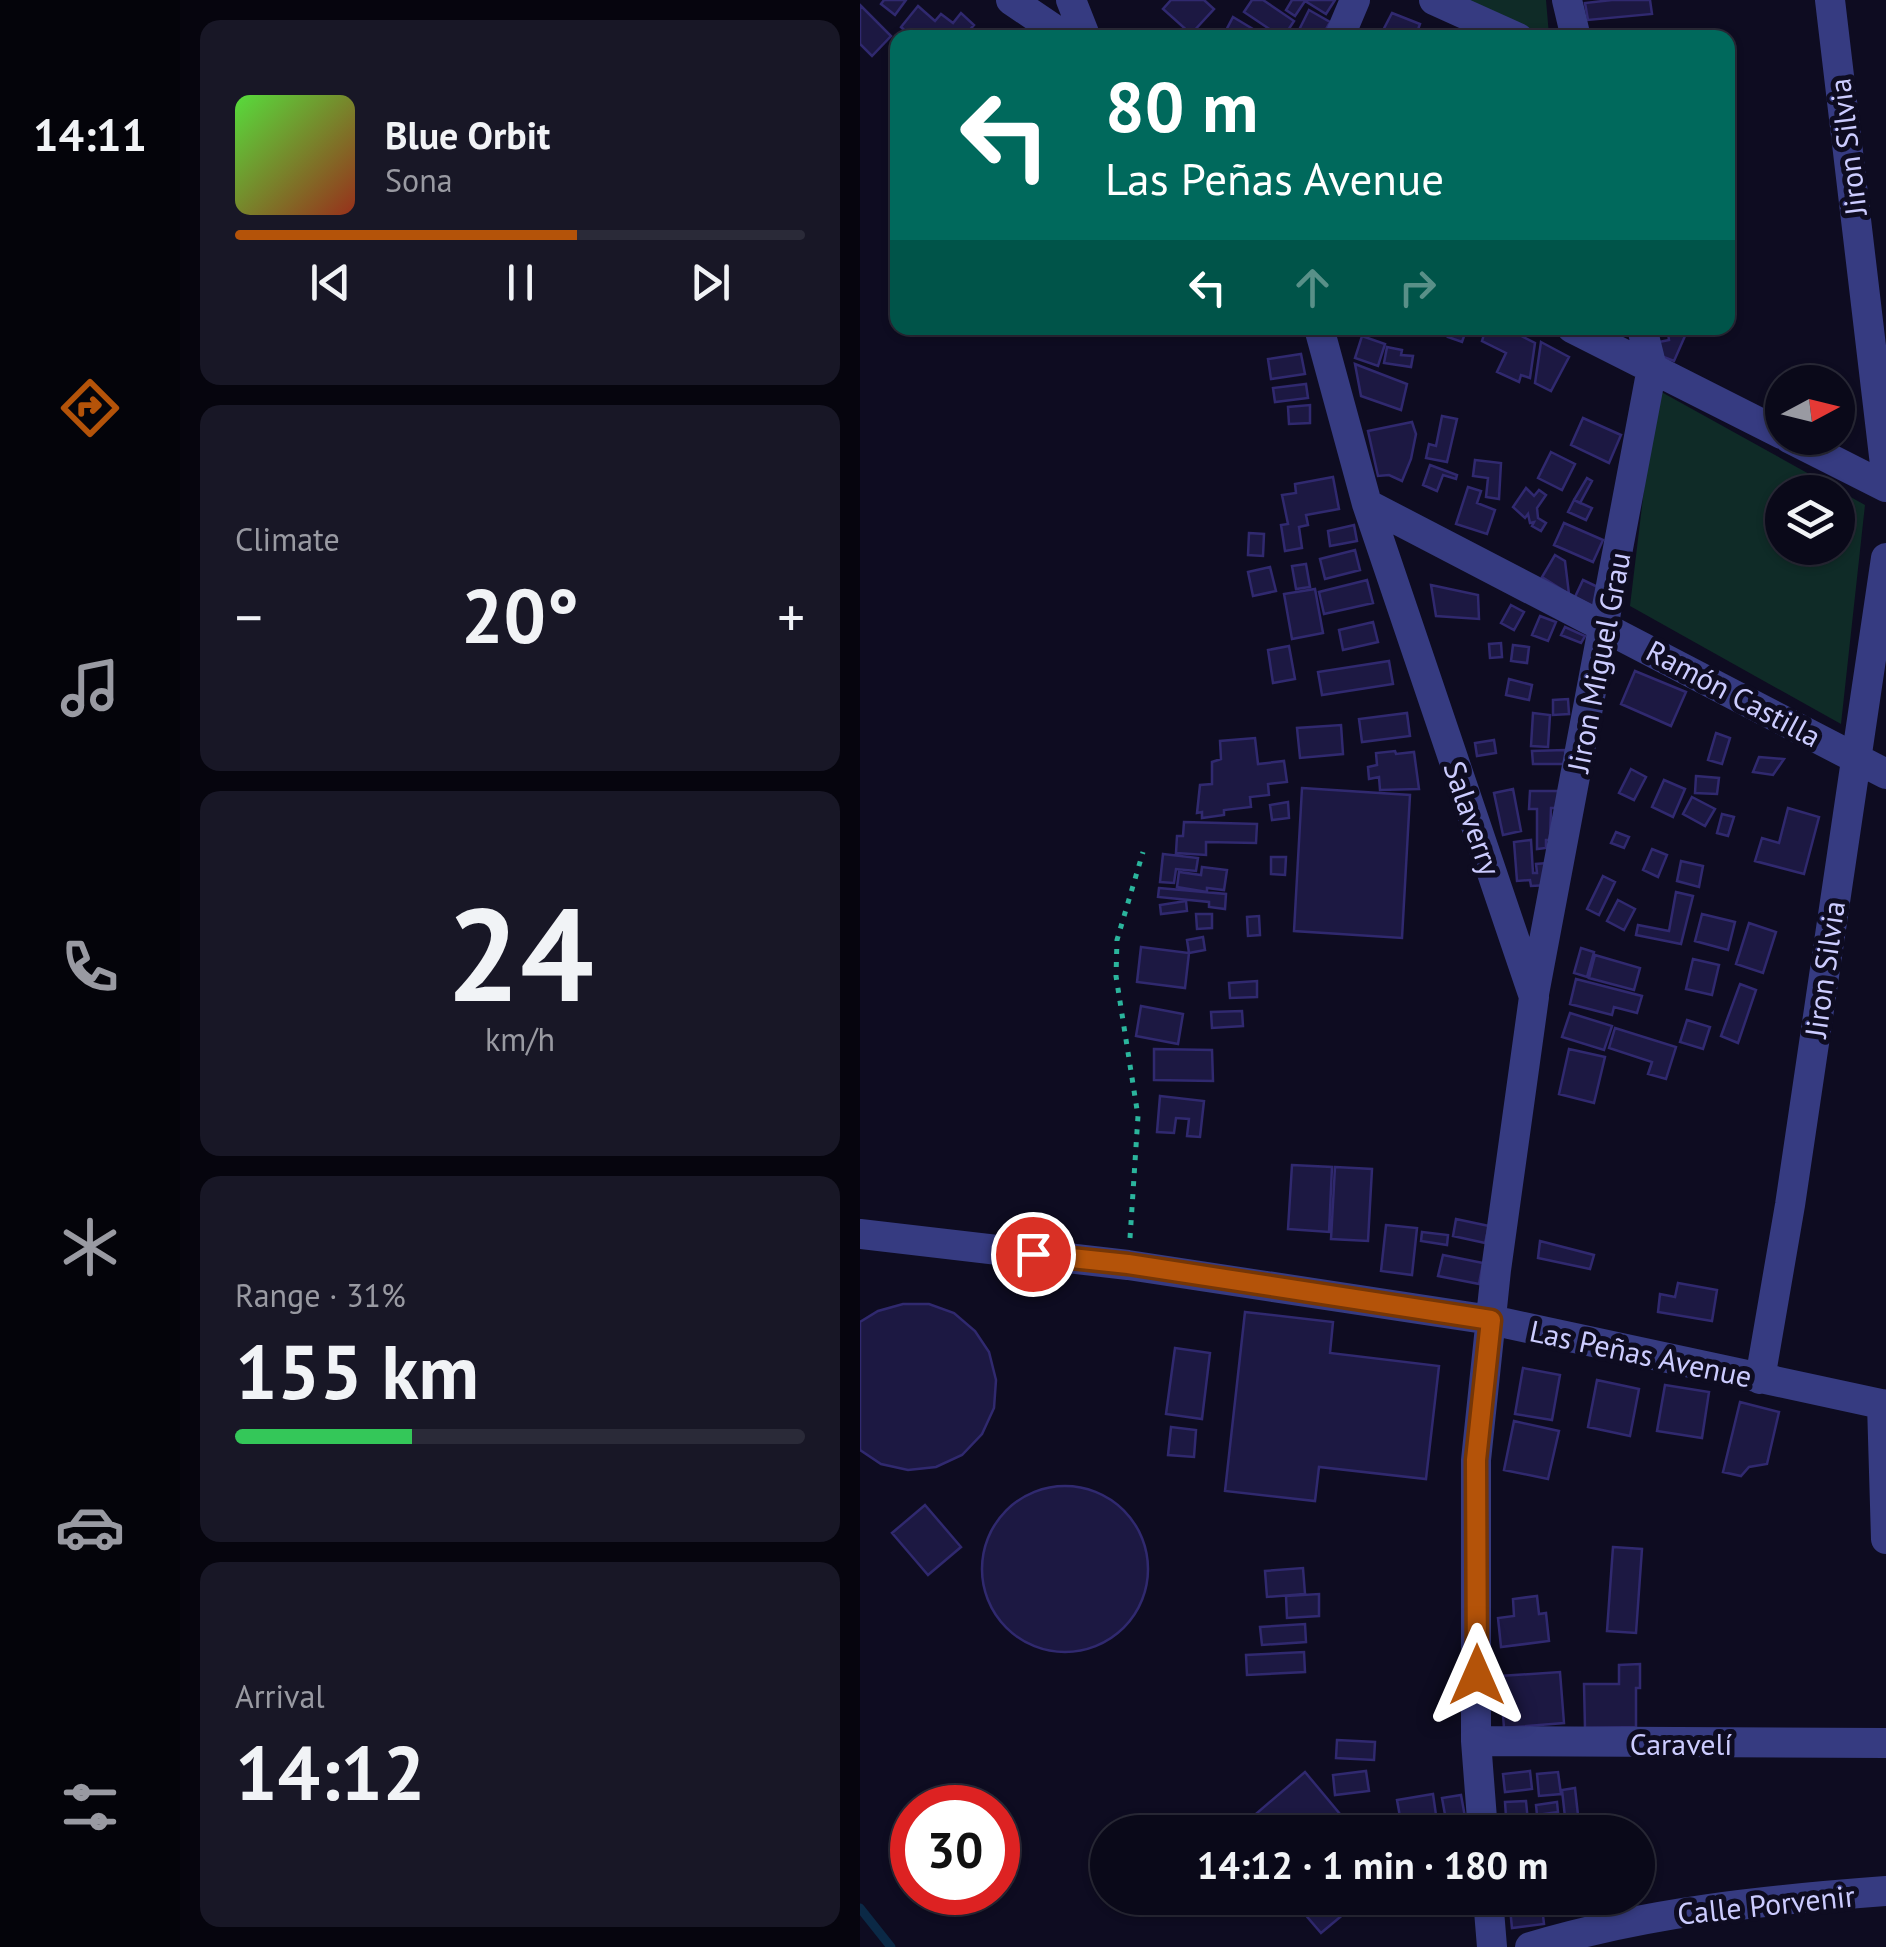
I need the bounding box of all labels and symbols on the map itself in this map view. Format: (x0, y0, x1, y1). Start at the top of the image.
street label: Jiron Silvia (1819, 76, 1875, 220)
north arrow (1765, 365, 1855, 455)
street label: Jiron Miguel Grau (1557, 549, 1638, 777)
street label: Ramón Castilla (1640, 631, 1828, 755)
street label: Salaverry (1435, 756, 1511, 880)
street label: Jiron Silvia (1795, 898, 1853, 1042)
pin (991, 1212, 1076, 1297)
street label: Las Peñas Avenue (1526, 1310, 1756, 1396)
position arrow (1425, 1623, 1529, 1727)
street label: Caravelí (1630, 1724, 1732, 1763)
speed limit sign: 30 (890, 1785, 1020, 1915)
street label: Calle Porvenir (1675, 1875, 1857, 1933)

